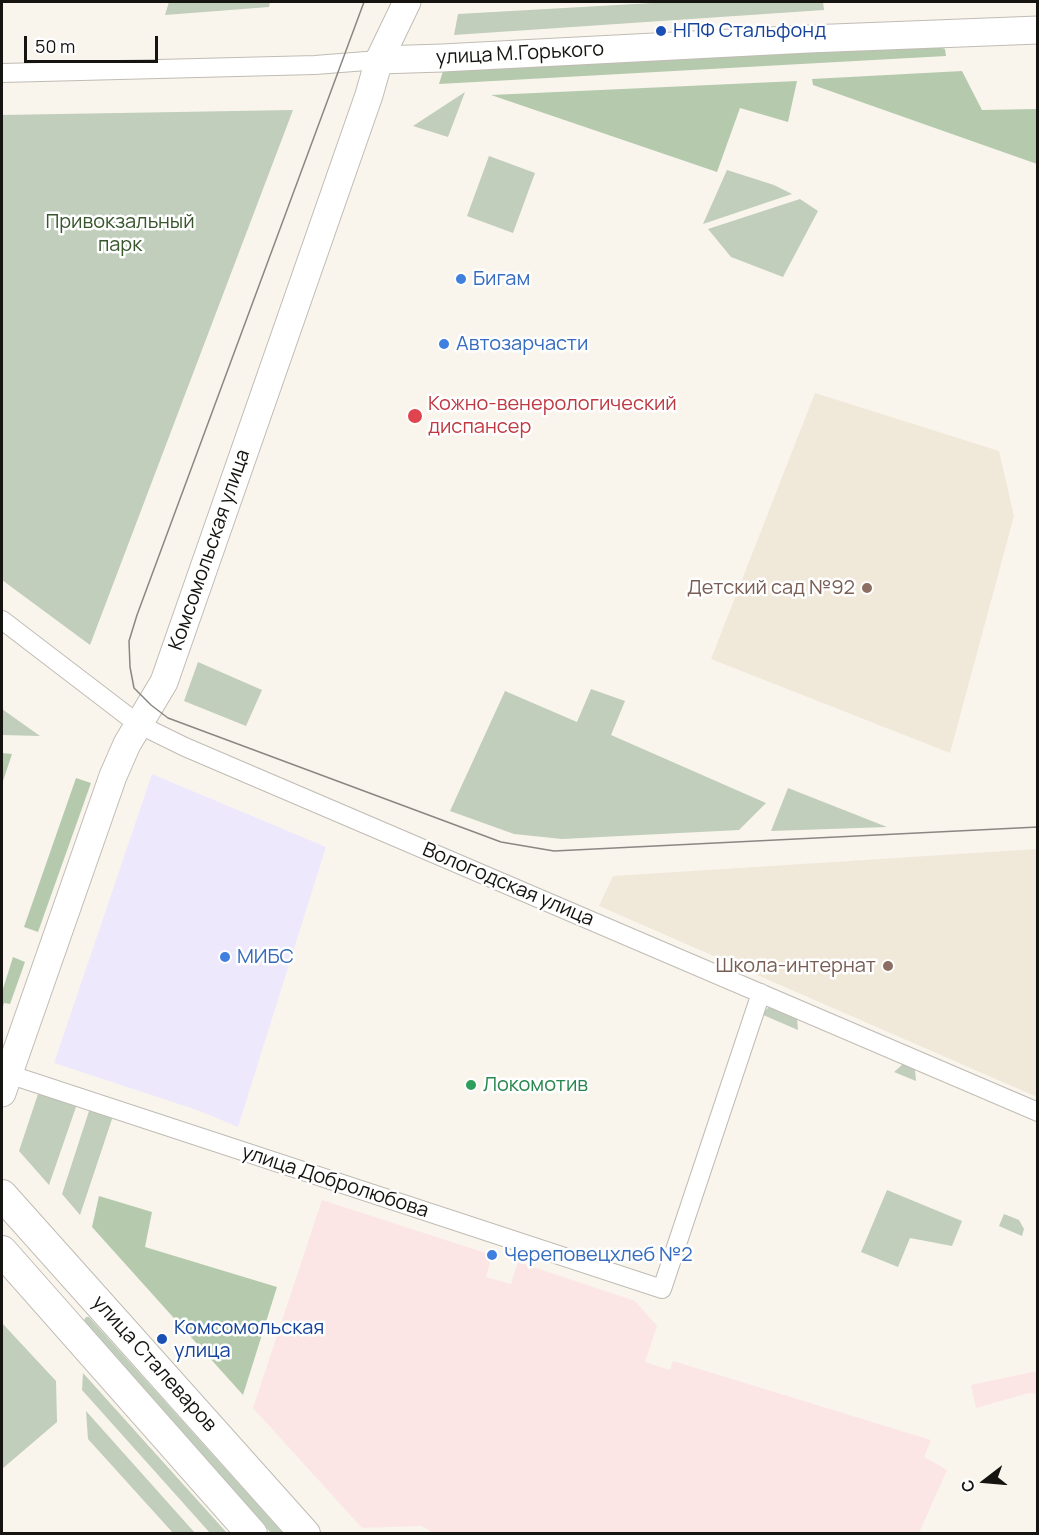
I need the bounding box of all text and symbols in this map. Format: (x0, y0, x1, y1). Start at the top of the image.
place label: НПФ Стальфонд (673, 19, 826, 43)
scale bar (27, 24, 160, 62)
marker: НПФ Стальфонд (654, 24, 668, 38)
text: 50 m (35, 34, 75, 58)
street label: улица М.Горького (435, 38, 605, 70)
park label: Привокзальный парк (45, 210, 195, 257)
place label: Бигам (473, 267, 530, 291)
marker: Бигам (454, 272, 468, 286)
place label: Автозарчасти (456, 332, 588, 356)
marker: Автозарчасти (437, 337, 451, 351)
place label: Кожно-венерологический диспансер (428, 392, 677, 439)
marker: Кожно-венерологический диспансер (406, 407, 424, 425)
street label: Комсомольская улица (164, 446, 256, 654)
place label: Детский сад №92 (687, 576, 855, 600)
marker: Детский сад №92 (860, 581, 874, 595)
street label: Вологодская улица (419, 838, 597, 932)
place label: МИБС (237, 945, 294, 969)
marker: МИБС (218, 950, 232, 964)
place label: Школа-интернат (715, 954, 876, 978)
marker: Школа-интернат (881, 959, 895, 973)
place label: Локомотив (483, 1073, 588, 1097)
marker: Локомотив (464, 1078, 478, 1092)
street label: улица Добролюбова (239, 1140, 431, 1224)
place label: Череповецхлеб №2 (504, 1243, 693, 1267)
marker: Череповецхлеб №2 (485, 1248, 499, 1262)
street label: улица Сталеваров (87, 1291, 221, 1437)
place label: Комсомольская улица (174, 1316, 324, 1363)
marker: Комсомольская улица (155, 1332, 169, 1346)
north arrow (955, 1451, 1015, 1511)
text: С (955, 1477, 980, 1495)

